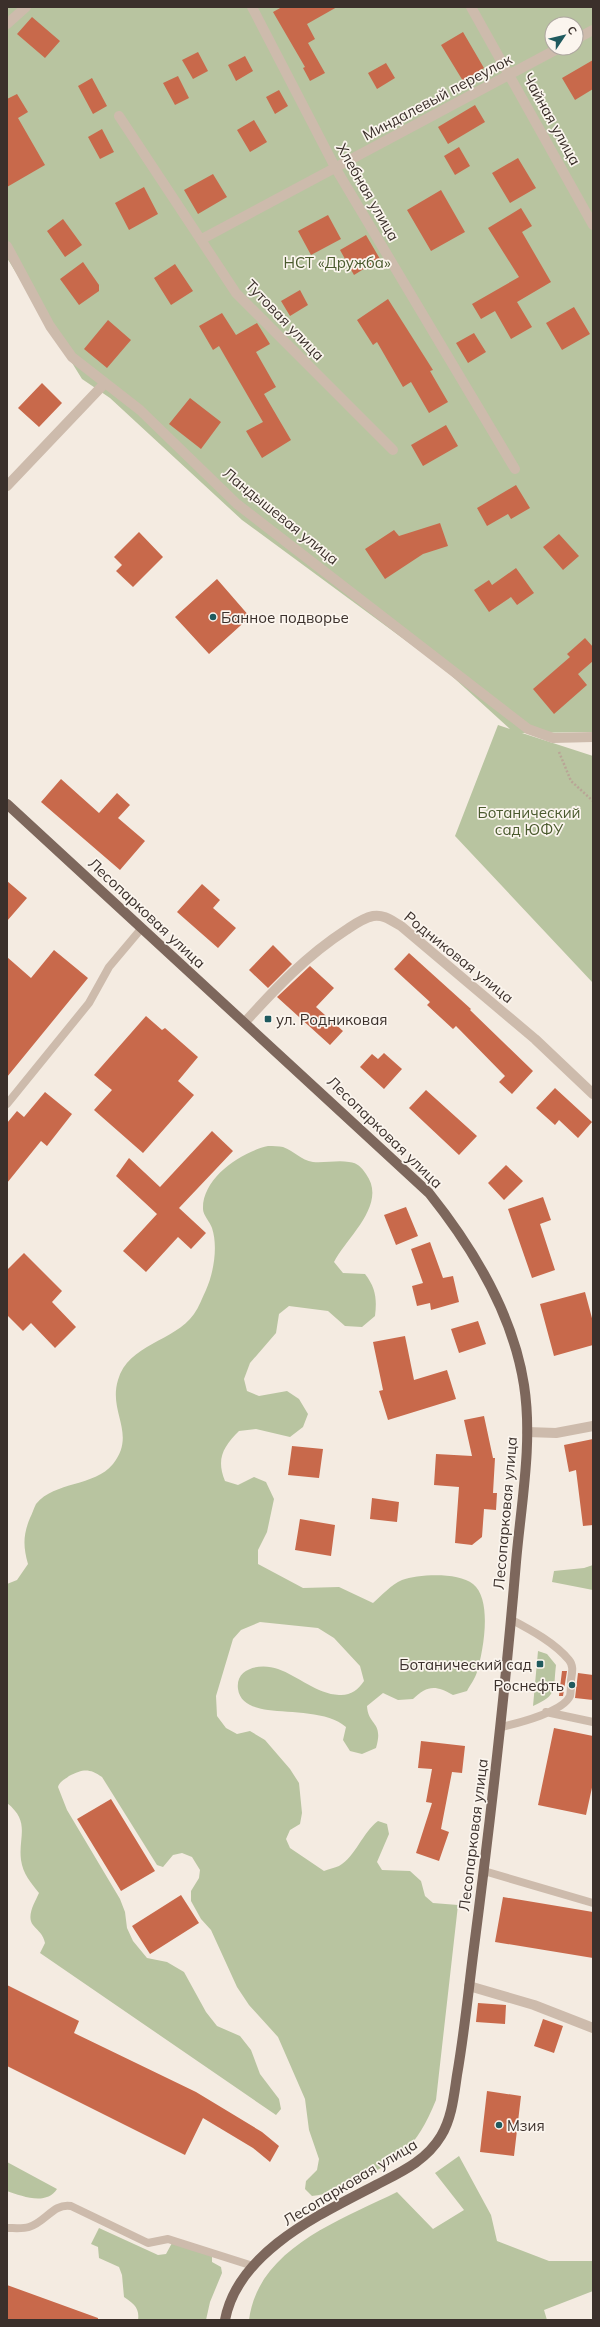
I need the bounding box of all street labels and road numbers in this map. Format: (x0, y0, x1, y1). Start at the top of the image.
street label: Миндалевый переулок (359, 49, 516, 144)
street label: Чайная улица (519, 70, 585, 168)
street label: Хлебная улица (332, 140, 404, 244)
street label: Тутовая улица (242, 276, 328, 364)
street label: Ландышевая улица (219, 463, 343, 569)
street label: Лесопарковая улица (84, 854, 210, 972)
street label: Родниковая улица (400, 907, 518, 1007)
street label: Лесопарковая улица (323, 1072, 447, 1192)
street label: Лесопарковая улица (489, 1436, 521, 1590)
street label: Лесопарковая улица (454, 1758, 492, 1912)
street label: Лесопарковая улица (279, 2134, 421, 2230)

